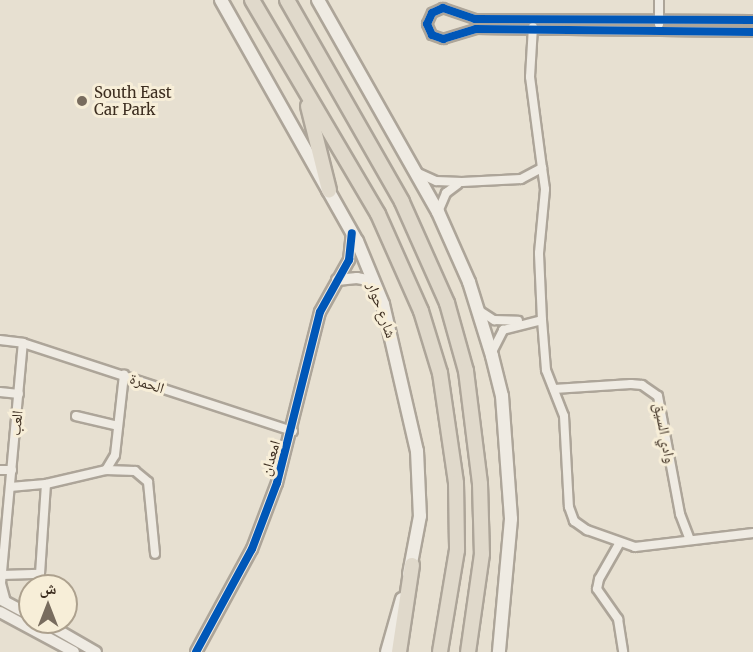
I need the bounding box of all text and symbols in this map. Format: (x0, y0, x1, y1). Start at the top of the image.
place label: South East Car Park (94, 83, 172, 118)
marker: South East Car Park (75, 94, 89, 108)
street label: شارع حوار (364, 280, 400, 340)
street label: الحمرة (128, 369, 166, 397)
street label: وادي السيق (650, 401, 680, 465)
street label: العب (6, 410, 26, 436)
street label: امعدان (256, 438, 284, 478)
north arrow (18, 574, 78, 634)
text: ش (40, 578, 56, 598)

